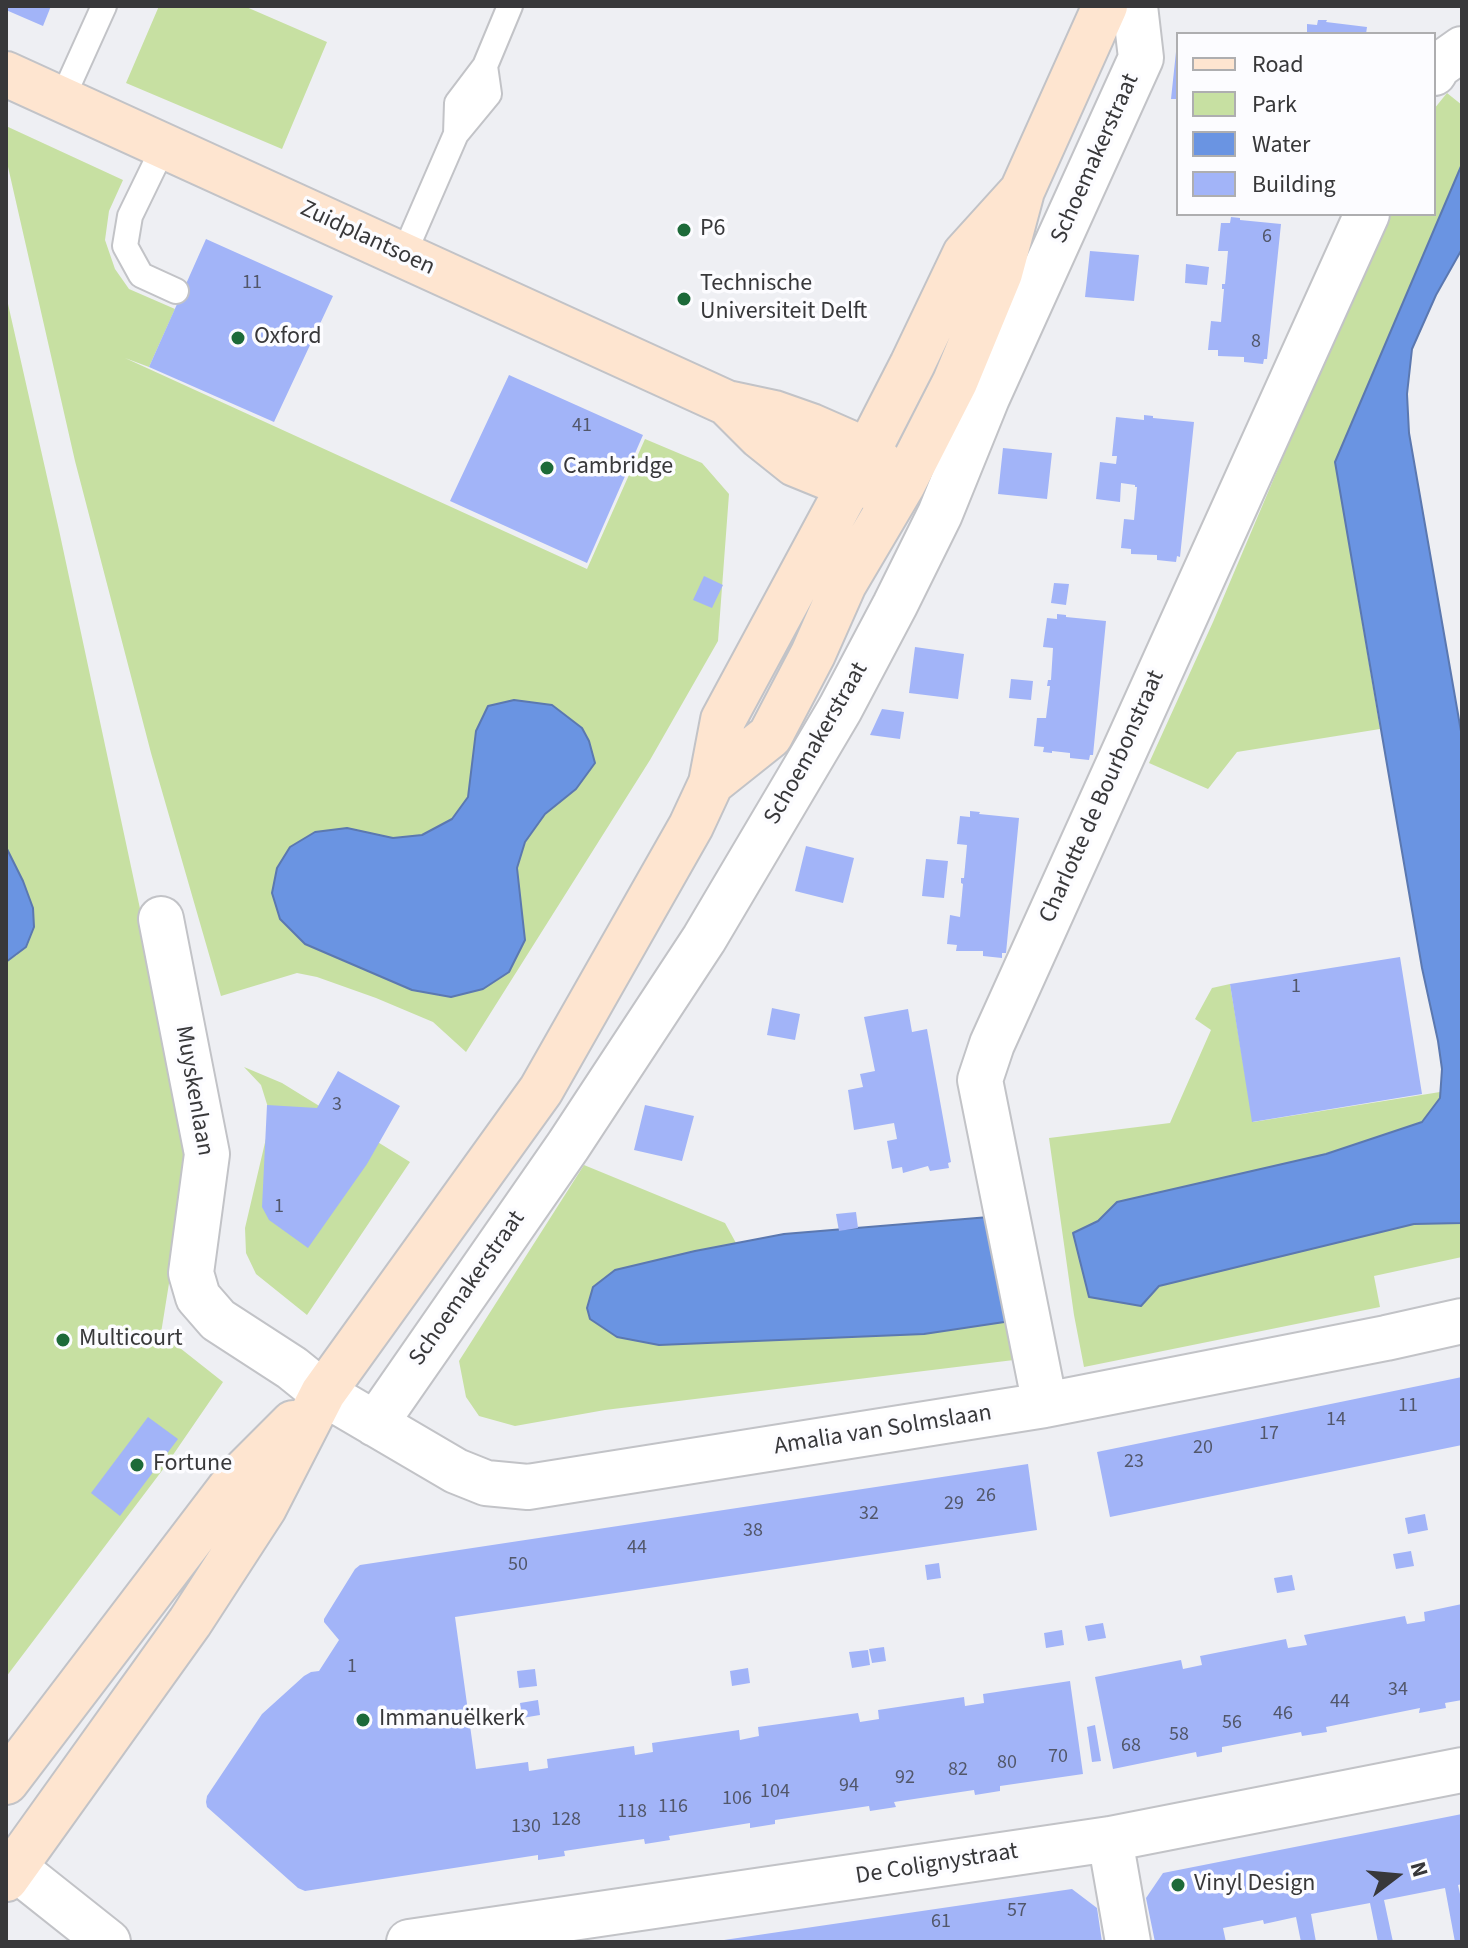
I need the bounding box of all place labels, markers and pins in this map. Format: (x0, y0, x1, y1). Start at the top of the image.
place label: P6 (700, 216, 726, 244)
marker: P6 (675, 221, 693, 239)
place label: Technische Universiteit Delft (700, 271, 867, 327)
marker: Technische Universiteit Delft (675, 290, 693, 308)
place label: Oxford (254, 324, 321, 352)
marker: Oxford (229, 329, 247, 347)
place label: Cambridge (563, 454, 673, 482)
marker: Cambridge (538, 459, 556, 477)
place label: Multicourt (79, 1326, 183, 1354)
marker: Multicourt (54, 1331, 72, 1349)
place label: Fortune (153, 1451, 232, 1479)
marker: Fortune (128, 1456, 146, 1474)
place label: Immanuëlkerk (379, 1706, 525, 1734)
marker: Immanuëlkerk (354, 1711, 372, 1729)
place label: Vinyl Design (1194, 1871, 1315, 1899)
marker: Vinyl Design (1169, 1876, 1187, 1894)

